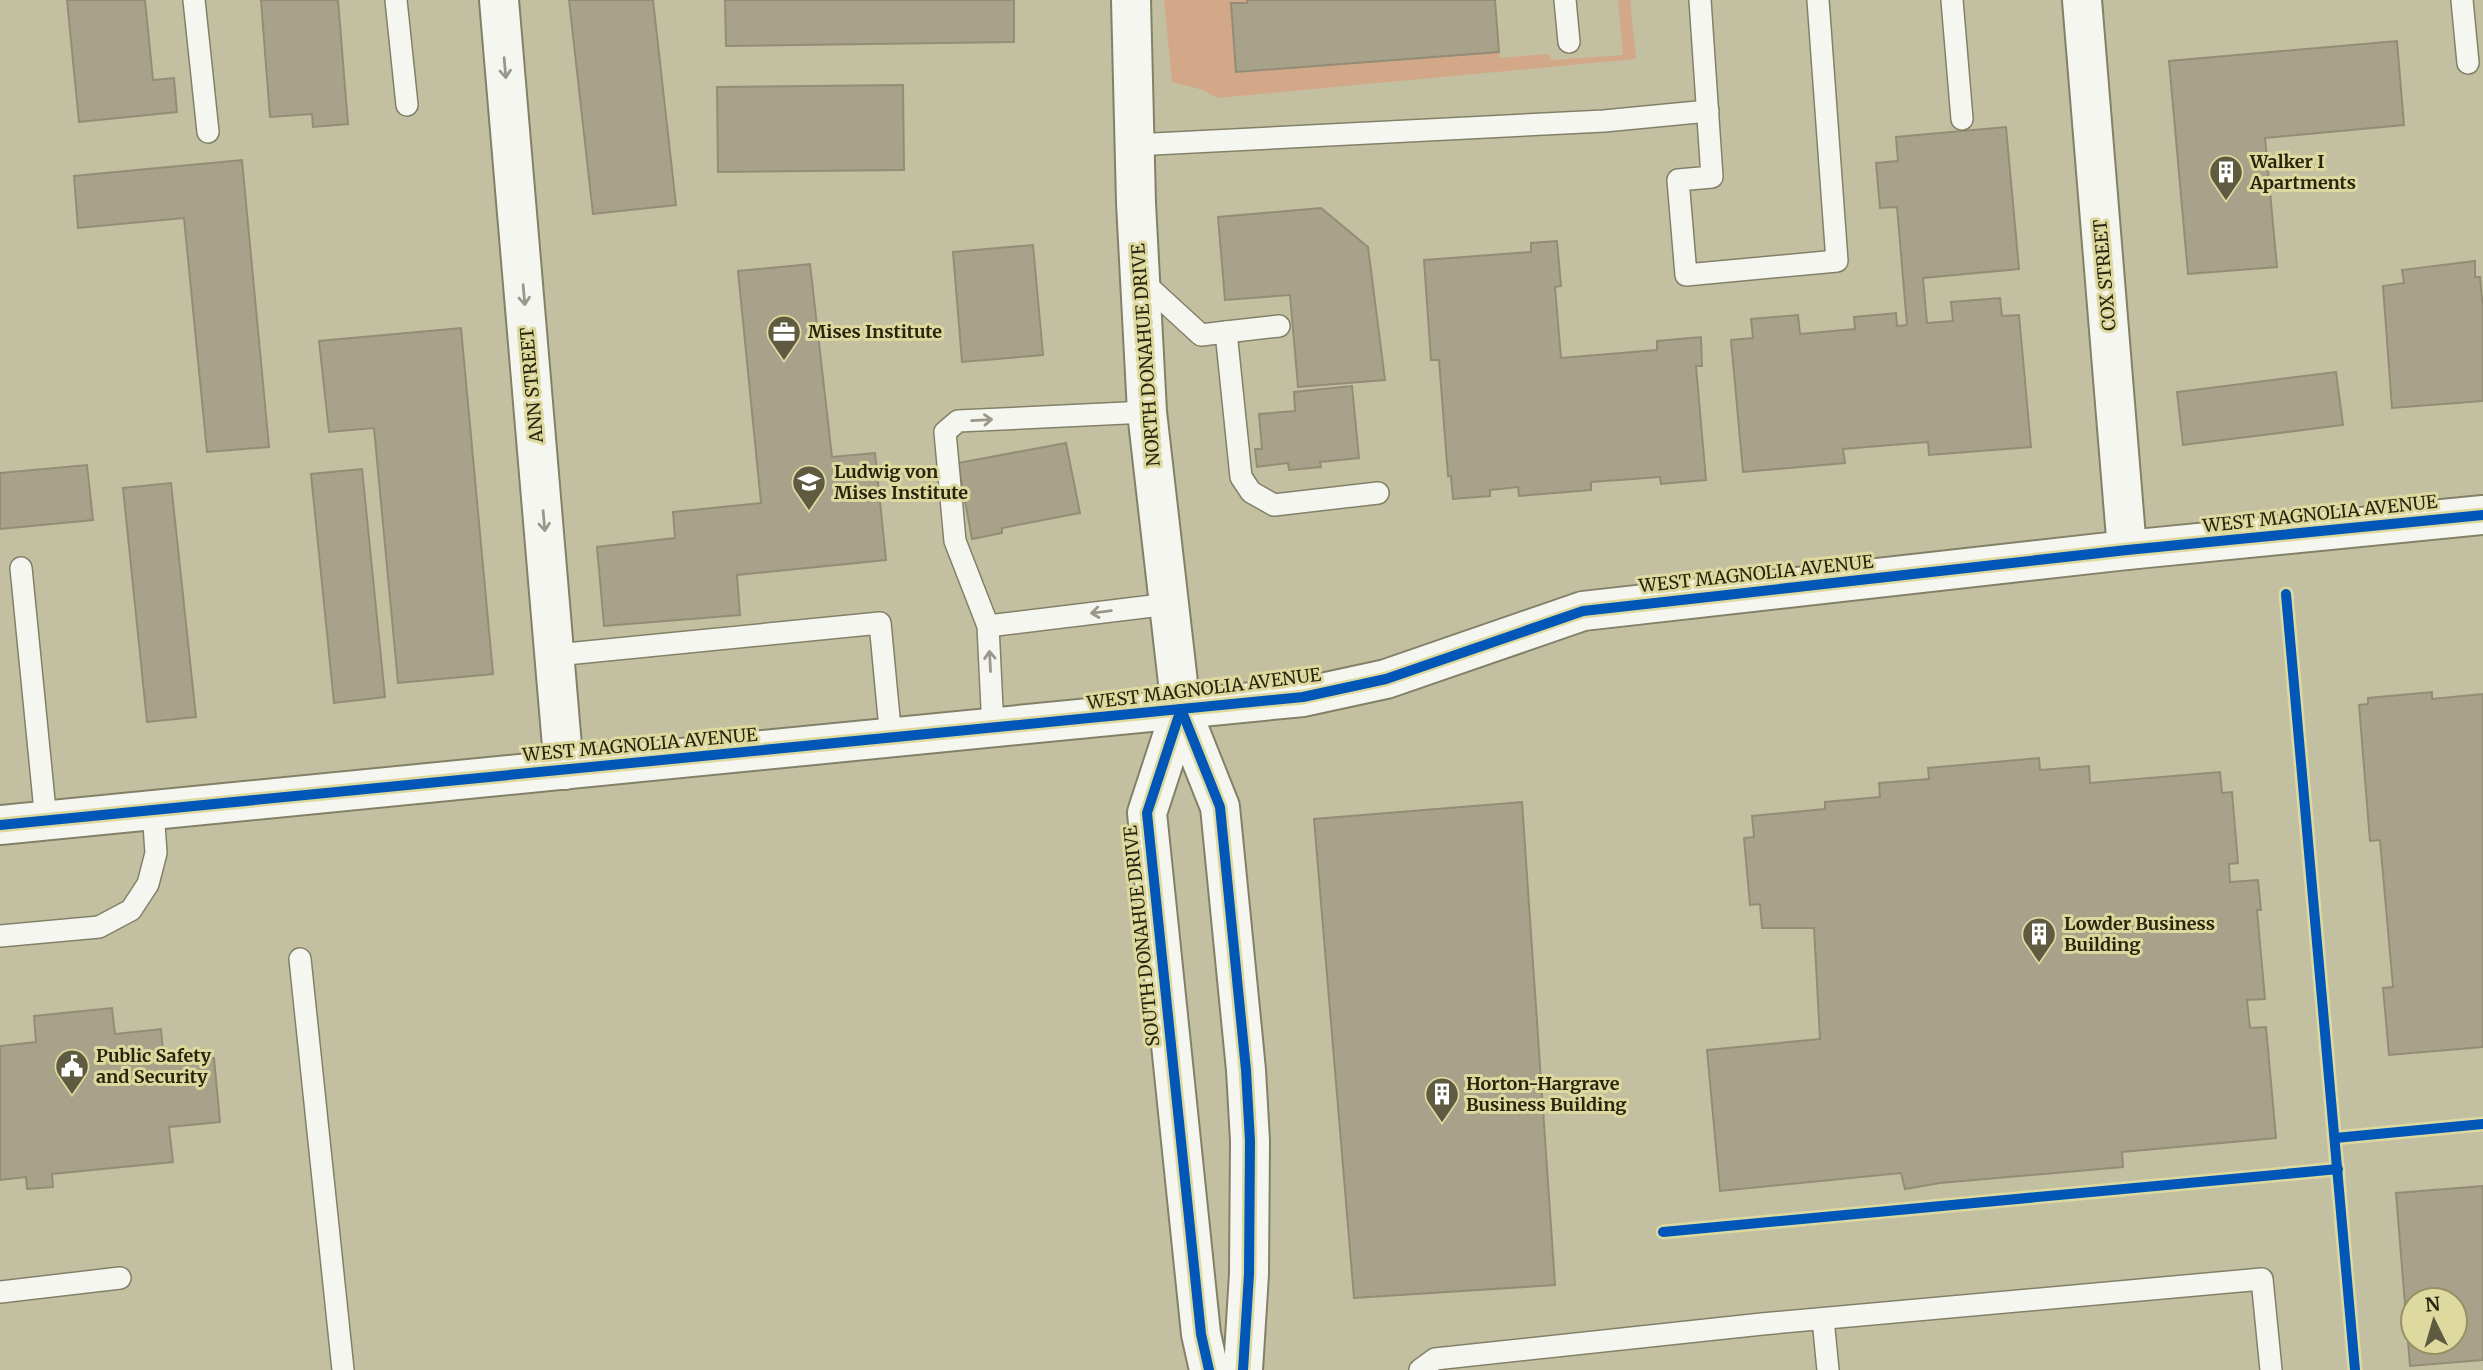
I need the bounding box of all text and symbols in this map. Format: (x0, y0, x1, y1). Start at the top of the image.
one-way arrow (499, 56, 512, 79)
place label: Walker I Apartments (2249, 150, 2356, 194)
building icon: Walker I Apartments (2207, 153, 2245, 202)
street label: COX STREET (2088, 218, 2121, 332)
street label: NORTH DONAHUE DRIVE (1126, 242, 1165, 467)
one-way arrow (518, 283, 531, 305)
office icon: Mises Institute (765, 313, 803, 362)
place label: Mises Institute (808, 320, 942, 343)
street label: ANN STREET (515, 326, 548, 445)
one-way arrow (970, 414, 993, 427)
place label: Ludwig von Mises Institute (834, 460, 968, 504)
school or university icon: Ludwig von Mises Institute (790, 463, 828, 512)
street label: WEST MAGNOLIA AVENUE (2201, 490, 2439, 537)
one-way arrow (538, 509, 551, 532)
street label: WEST MAGNOLIA AVENUE (1637, 550, 1875, 597)
one-way arrow (1090, 606, 1113, 619)
one-way arrow (983, 650, 996, 673)
street label: WEST MAGNOLIA AVENUE (1085, 663, 1323, 714)
street label: WEST MAGNOLIA AVENUE (521, 723, 759, 766)
street label: SOUTH DONAHUE DRIVE (1118, 824, 1165, 1048)
place label: Lowder Business Building (2064, 912, 2215, 956)
building icon: Lowder Business Building (2020, 915, 2058, 964)
place label: Public Safety and Security (96, 1044, 212, 1088)
public building icon: Public Safety and Security (53, 1047, 91, 1096)
place label: Horton-Hargrave Business Building (1466, 1072, 1627, 1116)
building icon: Horton-Hargrave Business Building (1423, 1075, 1461, 1124)
north arrow (2399, 1286, 2469, 1356)
text: N (2424, 1291, 2441, 1317)

